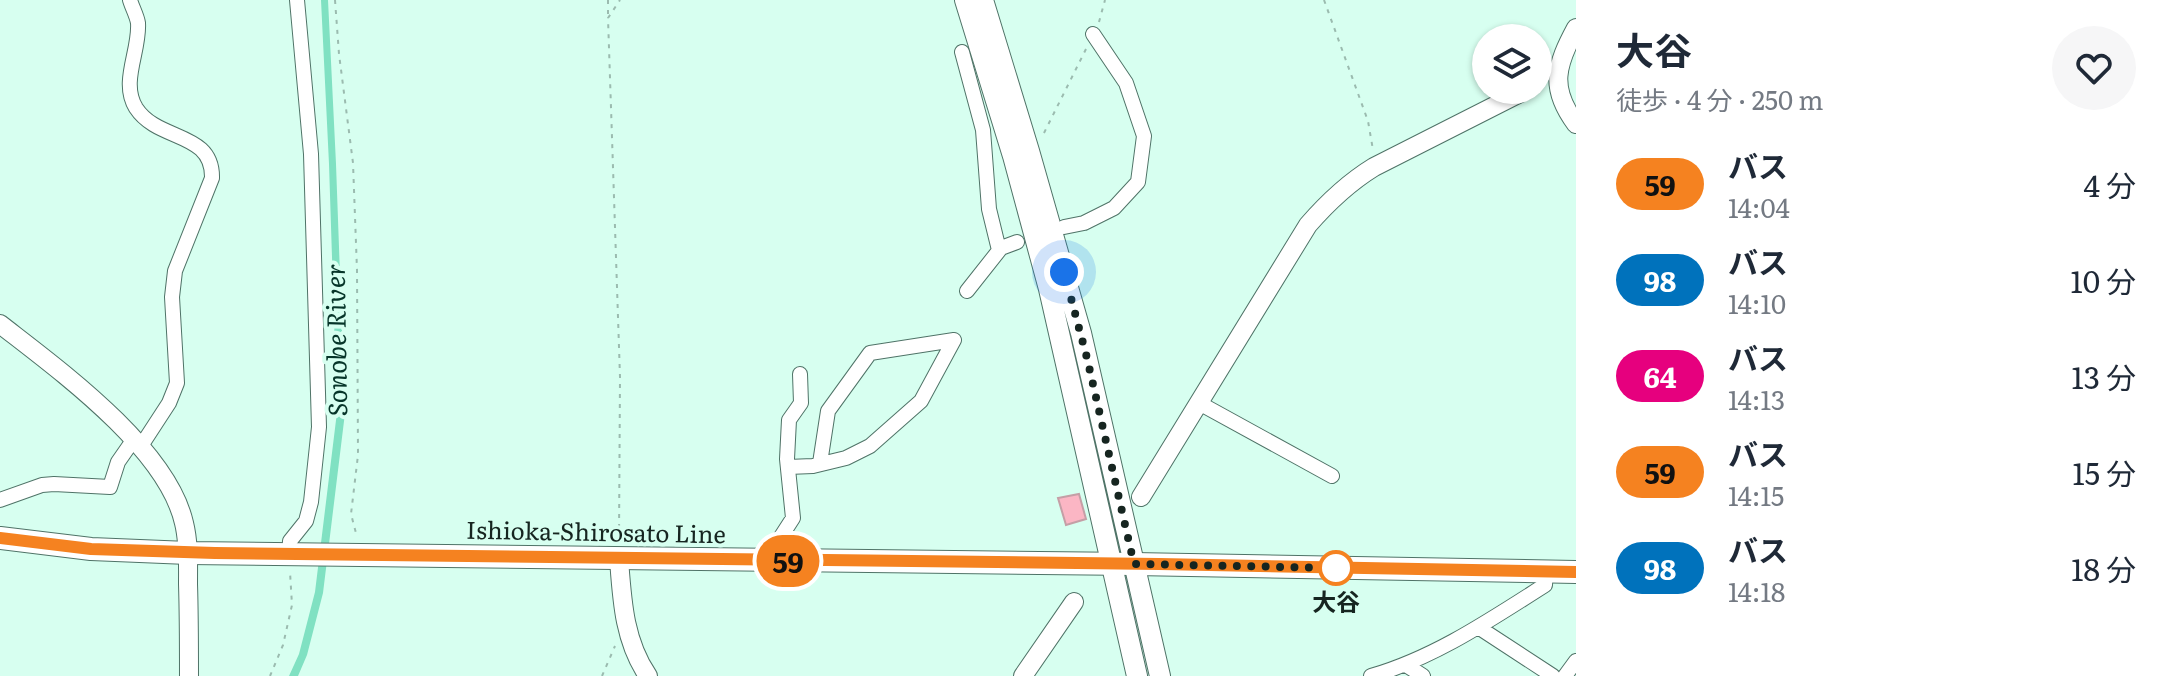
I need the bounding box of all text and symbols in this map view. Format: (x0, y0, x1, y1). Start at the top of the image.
text: 大谷 (1616, 20, 1692, 77)
map controls (1472, 24, 1552, 104)
button: layers (1472, 24, 1552, 104)
button: heart (2052, 26, 2136, 110)
text: 徒歩 · 4 分 · 250 m (1616, 79, 1823, 118)
text: バス (1728, 143, 1788, 187)
text: 4 分 (2083, 162, 2136, 206)
text: 59 (1644, 163, 1676, 205)
text: 14:04 (1728, 187, 1790, 226)
text: バス (1728, 239, 1788, 283)
your location (1044, 252, 1084, 292)
text: 10 分 (2070, 258, 2136, 302)
text: 98 (1644, 259, 1676, 301)
water label: Sonobe River (314, 263, 355, 417)
text: 14:10 (1728, 283, 1786, 322)
text: バス (1728, 335, 1788, 379)
text: 13 分 (2072, 354, 2136, 398)
text: 64 (1643, 355, 1677, 397)
text: 14:13 (1728, 379, 1785, 418)
text: バス (1728, 431, 1788, 475)
text: 15 分 (2073, 450, 2136, 494)
text: 59 (1644, 451, 1676, 493)
text: 14:15 (1728, 475, 1784, 514)
street label: Ishioka-Shirosato Line (466, 511, 726, 550)
text: バス (1728, 527, 1788, 571)
line badge: 59 (752, 535, 824, 587)
text: 59 (772, 540, 804, 582)
text: 18 分 (2071, 546, 2136, 590)
text: 98 (1644, 547, 1676, 589)
marker: 大谷 (1319, 551, 1353, 585)
text: 14:18 (1728, 571, 1785, 610)
place label: 大谷 (1312, 583, 1360, 618)

